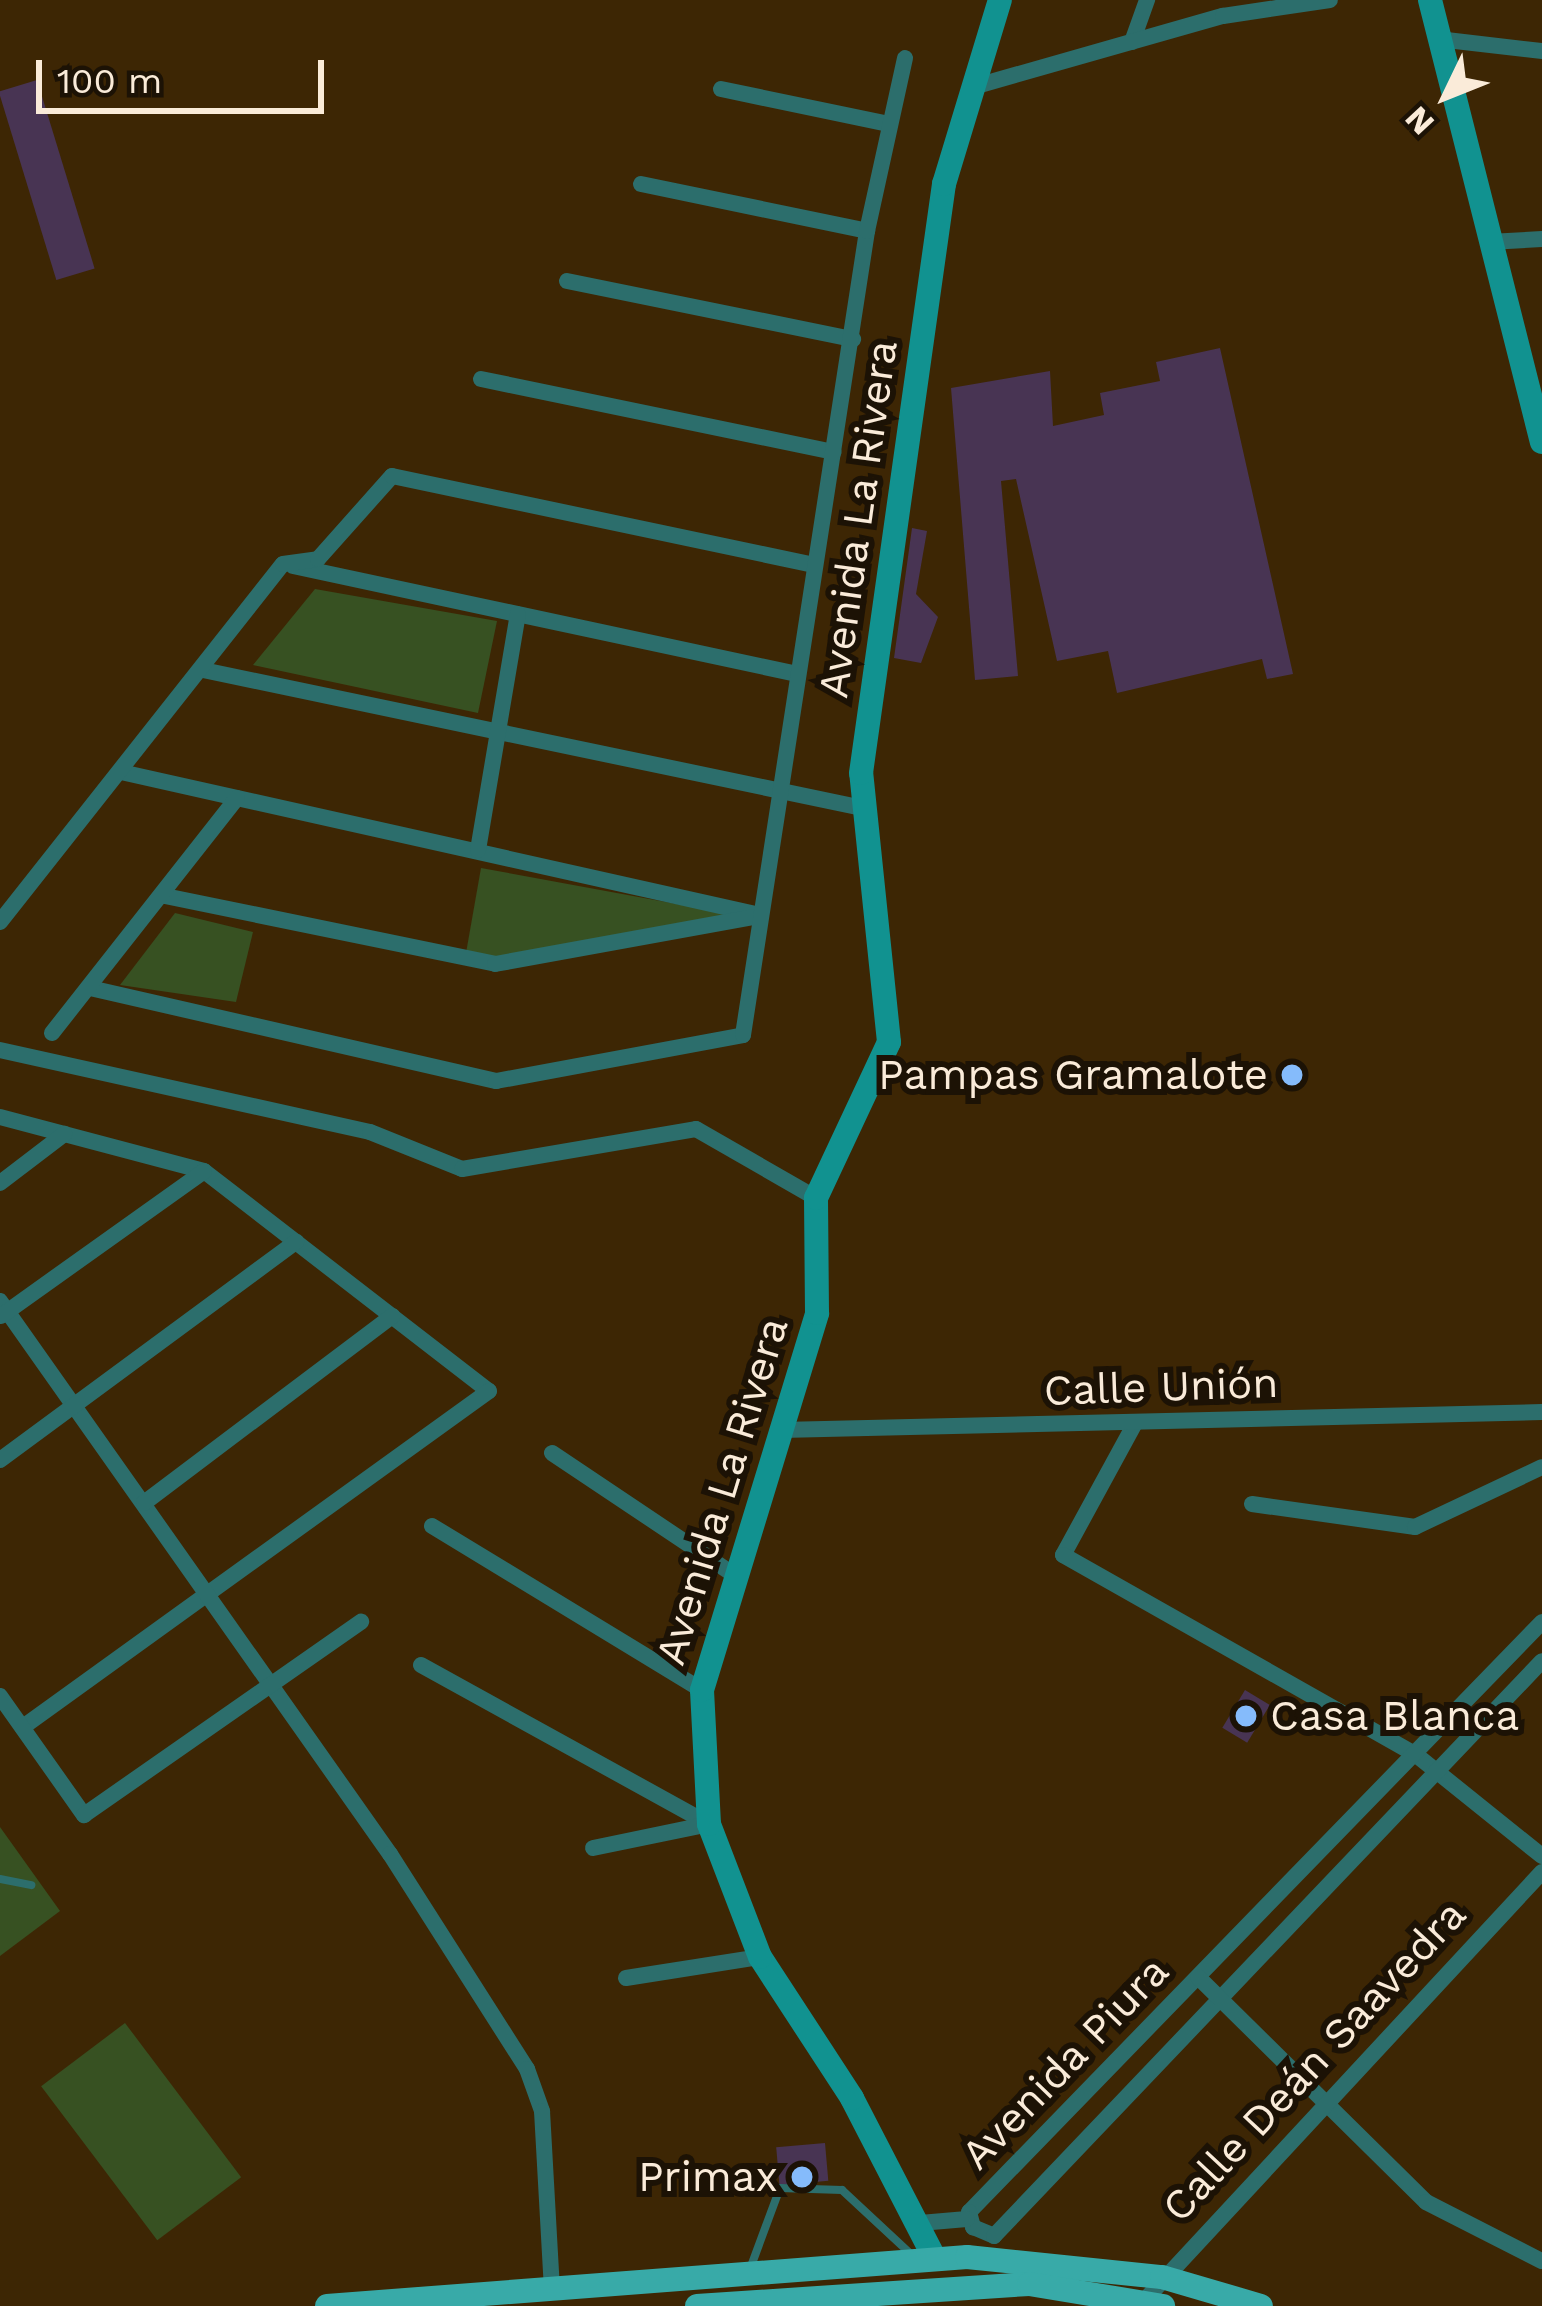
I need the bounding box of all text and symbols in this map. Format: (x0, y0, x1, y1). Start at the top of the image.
scale bar (42, 36, 330, 110)
north arrow (1386, 36, 1506, 156)
text: 100 m (57, 60, 162, 102)
text: N (1397, 99, 1442, 143)
street label: Avenida La Rivera (808, 336, 908, 702)
place label: Pampas Gramalote (878, 1050, 1268, 1100)
marker: Pampas Gramalote (1279, 1062, 1305, 1088)
street label: Avenida La Rivera (645, 1310, 799, 1672)
street label: Calle Unión (1043, 1358, 1279, 1416)
place label: Casa Blanca (1270, 1691, 1520, 1741)
marker: Casa Blanca (1233, 1703, 1259, 1729)
street label: Calle Deán Saavedra (1152, 1890, 1476, 2232)
street label: Avenida Piura (951, 1946, 1179, 2180)
place label: Primax (638, 2152, 778, 2202)
marker: Primax (789, 2164, 815, 2190)

